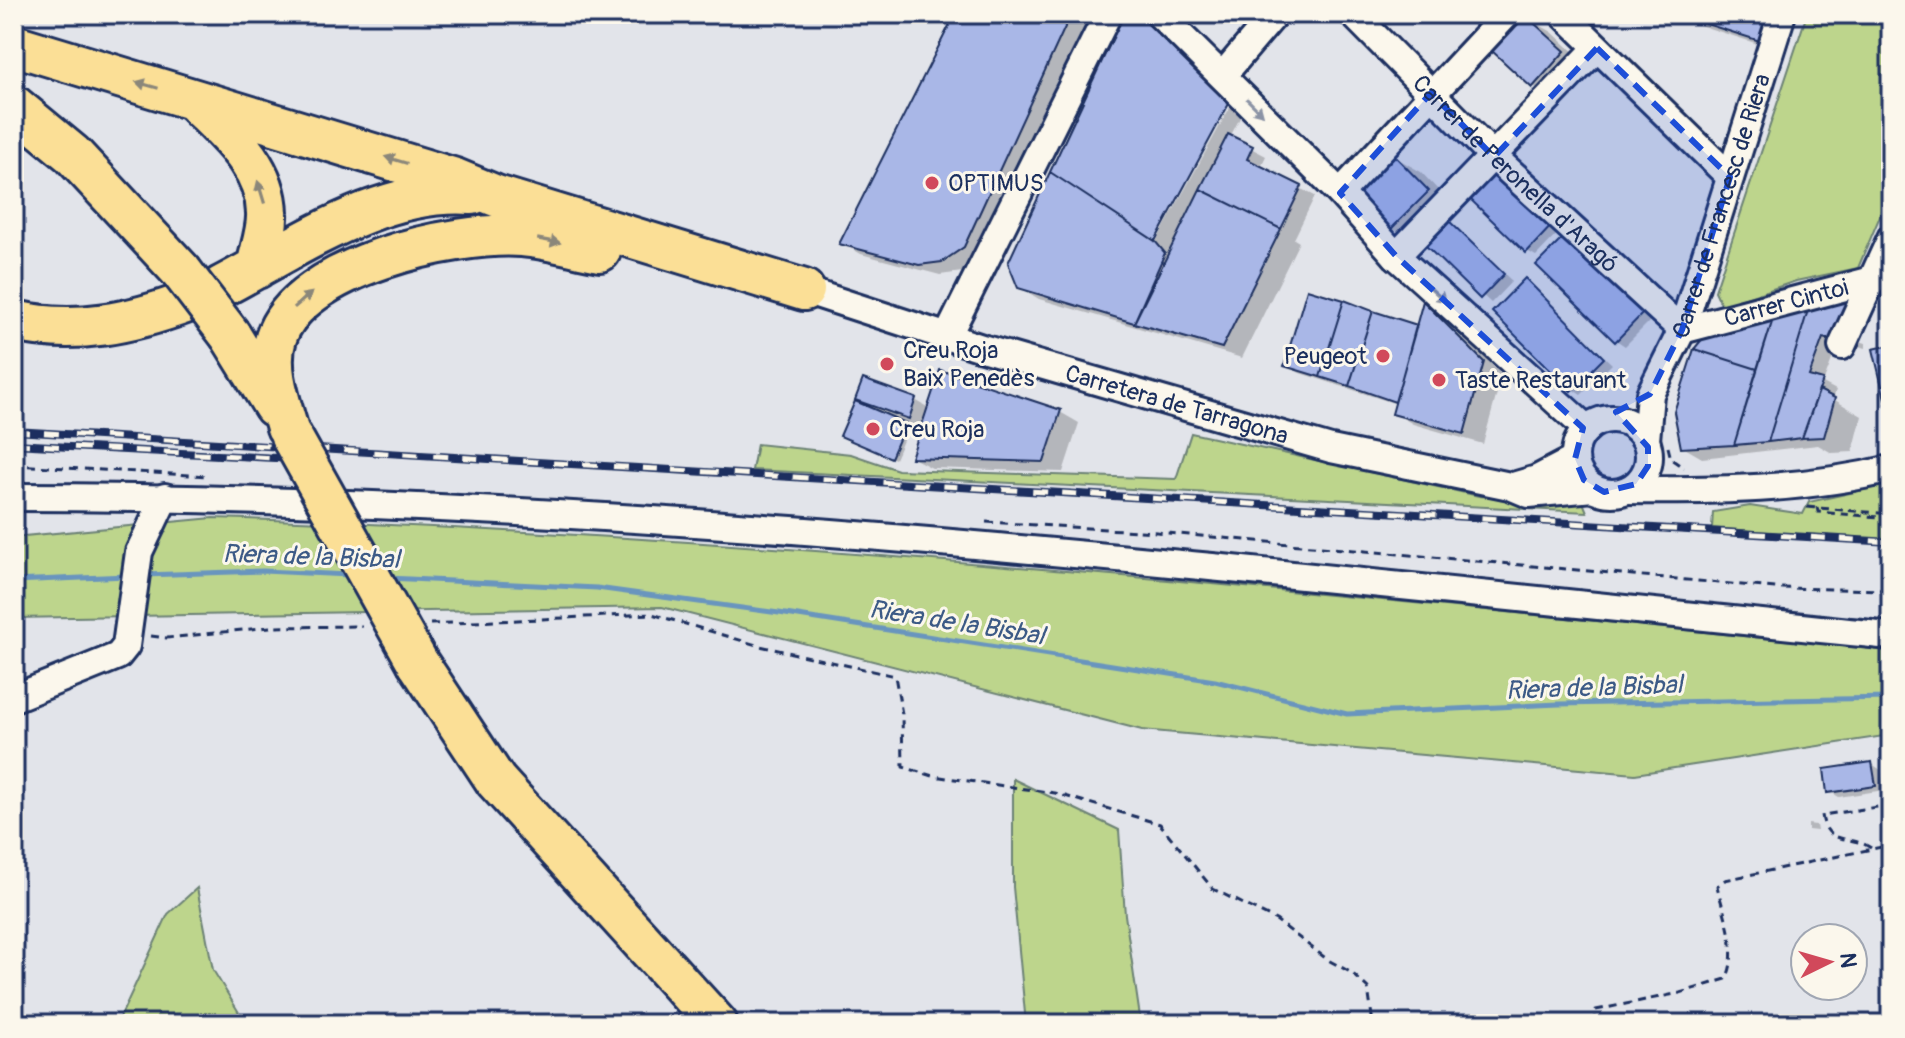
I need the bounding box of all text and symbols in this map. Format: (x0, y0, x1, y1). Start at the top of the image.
street label: Carrer de Peronella d'Aragó (1406, 69, 1624, 279)
street label: Carrer de Francesc de Riera (1666, 70, 1777, 343)
one-way arrow (135, 78, 159, 91)
one-way arrow (1245, 97, 1264, 116)
one-way arrow (383, 154, 407, 166)
place label: OPTIMUS (948, 169, 1044, 198)
marker: OPTIMUS (923, 174, 941, 192)
one-way arrow (254, 180, 267, 204)
one-way arrow (537, 236, 562, 248)
street label: Carrer Cintoi (1721, 273, 1852, 333)
one-way arrow (1427, 284, 1446, 302)
one-way arrow (293, 292, 313, 309)
place label: Creu Roja Baix Penedès (903, 336, 1035, 393)
place label: Peugeot (1283, 342, 1367, 371)
marker: Peugeot (1374, 347, 1392, 365)
marker: Creu Roja Baix Penedès (878, 355, 896, 373)
street label: Carretera de Tarragona (1062, 359, 1292, 451)
place label: Taste Restaurant (1455, 366, 1627, 395)
marker: Taste Restaurant (1430, 371, 1448, 389)
place label: Creu Roja (889, 415, 984, 444)
marker: Creu Roja (864, 420, 882, 438)
water label: Riera de la Bisbal (222, 538, 403, 576)
water label: Riera de la Bisbal (867, 593, 1049, 653)
water label: Riera de la Bisbal (1505, 669, 1686, 707)
north arrow (1789, 922, 1869, 1002)
text: N (1833, 952, 1863, 969)

